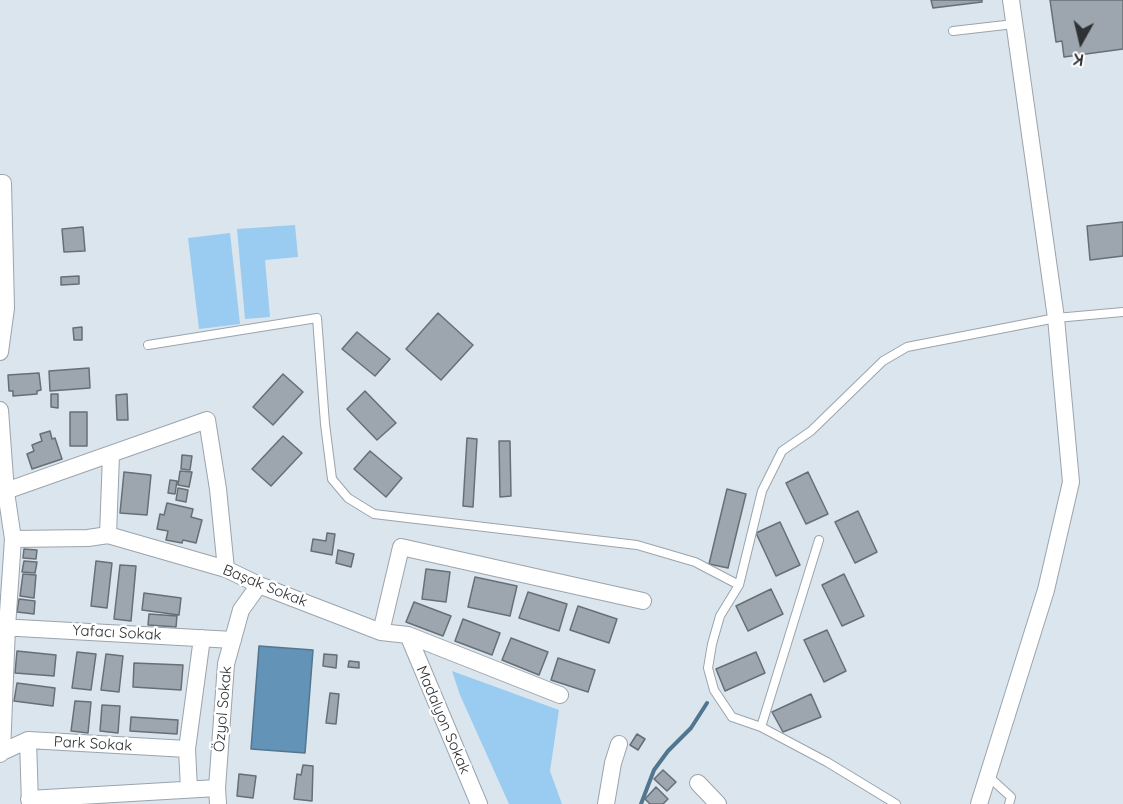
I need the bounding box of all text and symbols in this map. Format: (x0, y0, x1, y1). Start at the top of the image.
north arrow (1051, 12, 1111, 72)
text: K (1072, 49, 1085, 70)
street label: Başak Sokak (220, 561, 310, 611)
street label: Yafacı Sokak (72, 622, 162, 644)
street label: Madalyon Sokak (412, 663, 474, 777)
street label: Özyol Sokak (210, 665, 236, 753)
street label: Park Sokak (53, 733, 133, 755)

